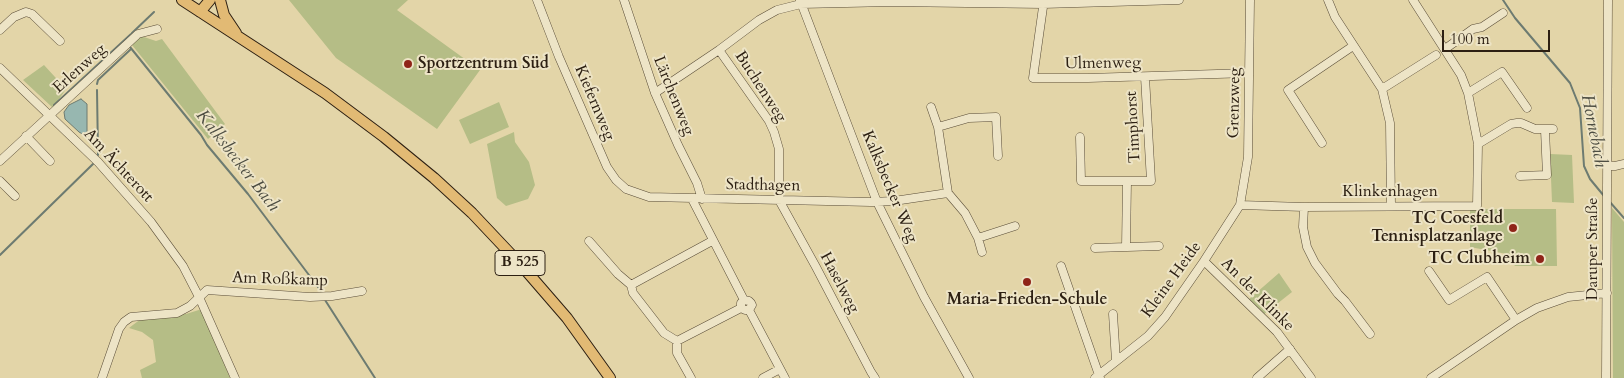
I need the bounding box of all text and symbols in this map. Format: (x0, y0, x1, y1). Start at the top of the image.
scale bar (1444, 20, 1552, 52)
text: 100 m (1450, 29, 1490, 49)
street label: Erlenweg (49, 40, 111, 98)
street label: Buchenweg (730, 48, 790, 126)
street label: Lärchenweg (648, 53, 698, 139)
place label: Sportzentrum Süd (418, 54, 549, 74)
street label: Ulmenweg (1065, 54, 1141, 74)
marker: Sportzentrum Süd (402, 58, 414, 70)
street label: Kiefernweg (570, 63, 618, 143)
street label: Grenzweg (1225, 67, 1245, 139)
street label: Timphorst (1123, 91, 1145, 163)
water label: Hornebach (1575, 93, 1611, 169)
water label: Kalksbecker Bach (191, 106, 283, 216)
street label: Am Ächterott (79, 125, 157, 207)
street label: Kalksbecker Weg (857, 128, 921, 246)
street label: Stadthagen (726, 176, 800, 196)
street label: Klinkenhagen (1342, 182, 1438, 202)
street label: Daruper Straße (1583, 197, 1603, 301)
place label: TC Coesfeld Tennisplatzanlage (1371, 209, 1503, 247)
marker: TC Coesfeld Tennisplatzanlage (1507, 222, 1519, 234)
street label: Kleine Heide (1138, 238, 1206, 322)
street label: Haselweg (815, 249, 863, 317)
place label: TC Clubheim (1428, 249, 1530, 269)
road number: B 525 (495, 250, 545, 276)
marker: TC Clubheim (1534, 253, 1546, 265)
street label: An der Klinke (1216, 254, 1298, 336)
street label: Am Roßkamp (232, 269, 328, 291)
marker: Maria-Frieden-Schule (1021, 276, 1033, 288)
place label: Maria-Frieden-Schule (947, 290, 1107, 310)

